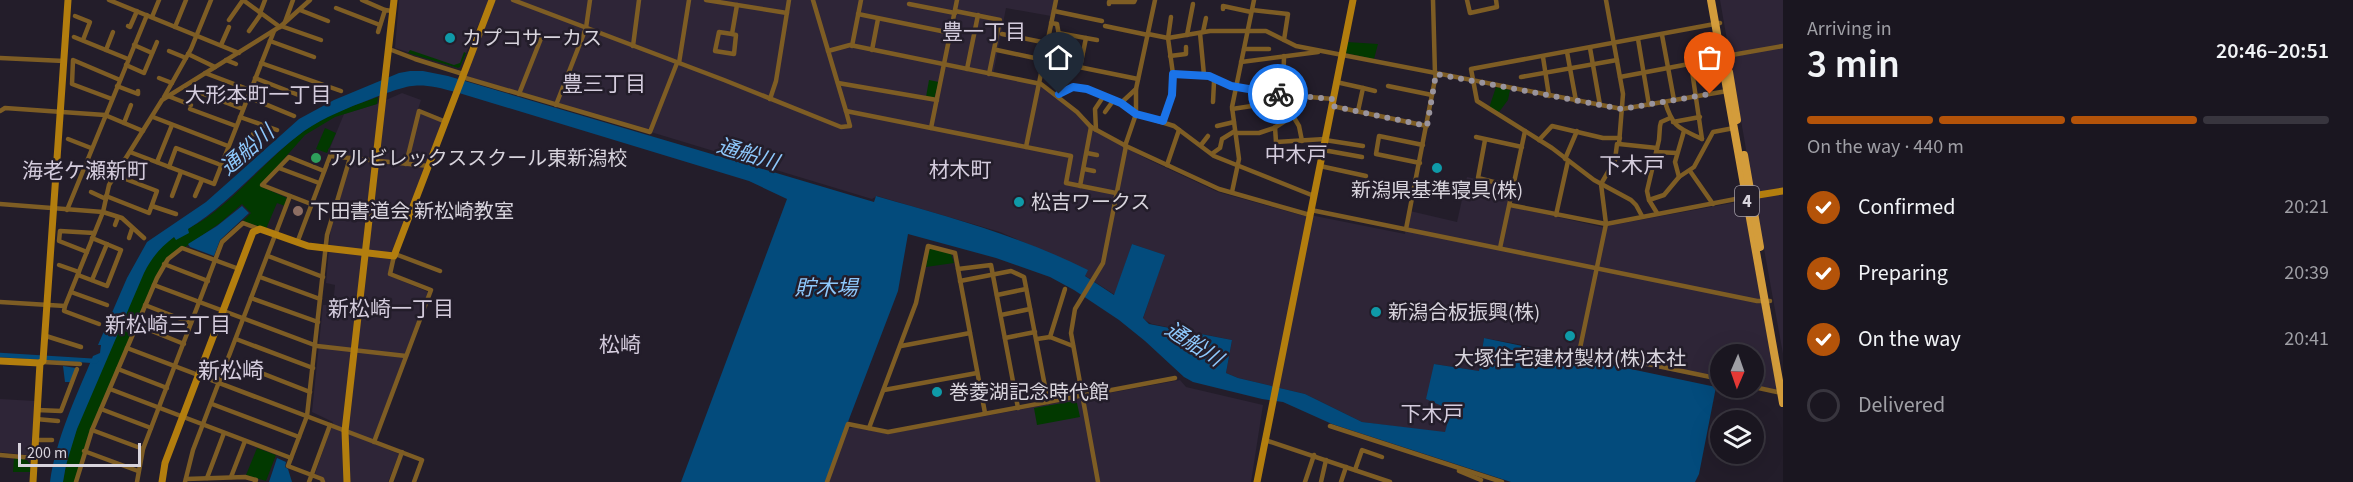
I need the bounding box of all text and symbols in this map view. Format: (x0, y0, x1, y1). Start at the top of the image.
text: Arriving in (1807, 15, 1892, 43)
district label: 豊一丁目 (942, 17, 1026, 47)
place label: カプコサーカス (462, 25, 602, 53)
marker: カプコサーカス (443, 31, 457, 45)
pin (1033, 32, 1084, 94)
pin (1684, 32, 1735, 94)
text: 20:46–20:51 (2216, 35, 2329, 67)
text: 3 min (1807, 37, 1900, 93)
icon: home (1042, 41, 1075, 74)
icon: bag (1693, 41, 1726, 74)
courier (1248, 64, 1308, 124)
district label: 豊三丁目 (562, 69, 646, 99)
icon: bike (1262, 78, 1295, 111)
district label: 大形本町一丁目 (185, 80, 332, 110)
water label: 通船川 (213, 117, 282, 182)
water label: 通船川 (713, 130, 784, 178)
text: On the way · 440 m (1807, 133, 1964, 161)
district label: 中木戸 (1265, 140, 1328, 170)
place label: アルビレックススクール東新潟校 (328, 145, 627, 173)
district label: 下木戸 (1599, 150, 1665, 182)
marker: アルビレックススクール東新潟校 (309, 151, 323, 165)
district label: 材木町 (929, 155, 992, 185)
district label: 海老ケ瀬新町 (22, 156, 148, 186)
marker: 新潟県基準寝具(株) (1430, 161, 1444, 175)
place label: 新潟県基準寝具(株) (1351, 177, 1523, 205)
road number: 4 (1735, 186, 1759, 216)
place label: 松吉ワークス (1031, 189, 1150, 217)
icon: check (1807, 191, 1840, 224)
text: Confirmed (1858, 191, 1955, 223)
text: 20:21 (2284, 193, 2329, 221)
marker: 松吉ワークス (1012, 195, 1026, 209)
place label: 下田書道会 新松崎教室 (310, 198, 514, 226)
marker: 下田書道会 新松崎教室 (291, 204, 305, 218)
icon: check (1807, 257, 1840, 290)
text: Preparing (1858, 257, 1948, 289)
text: 20:39 (2284, 259, 2329, 287)
water label: 貯木場 (795, 273, 859, 303)
district label: 新松崎一丁目 (328, 294, 454, 324)
place label: 新潟合板振興(株) (1388, 299, 1540, 327)
marker: 新潟合板振興(株) (1369, 305, 1383, 319)
district label: 新松崎三丁目 (105, 310, 231, 340)
water label: 通船川 (1159, 314, 1230, 375)
icon: check (1807, 323, 1840, 356)
text: On the way (1858, 323, 1961, 355)
text: 20:41 (2284, 325, 2329, 353)
marker: 大塚住宅建材製材(株)本社 (1563, 329, 1577, 343)
district label: 松崎 (599, 330, 641, 360)
north arrow (1710, 344, 1764, 398)
map controls (1710, 344, 1764, 464)
place label: 大塚住宅建材製材(株)本社 (1454, 345, 1686, 373)
district label: 新松崎 (198, 355, 264, 387)
place label: 巻菱湖記念時代館 (949, 379, 1109, 407)
marker: 巻菱湖記念時代館 (930, 385, 944, 399)
text: Delivered (1858, 389, 1945, 421)
district label: 下木戸 (1401, 399, 1464, 429)
button: layers (1710, 410, 1764, 464)
scale bar (18, 440, 141, 468)
text: 200 m (27, 442, 67, 464)

